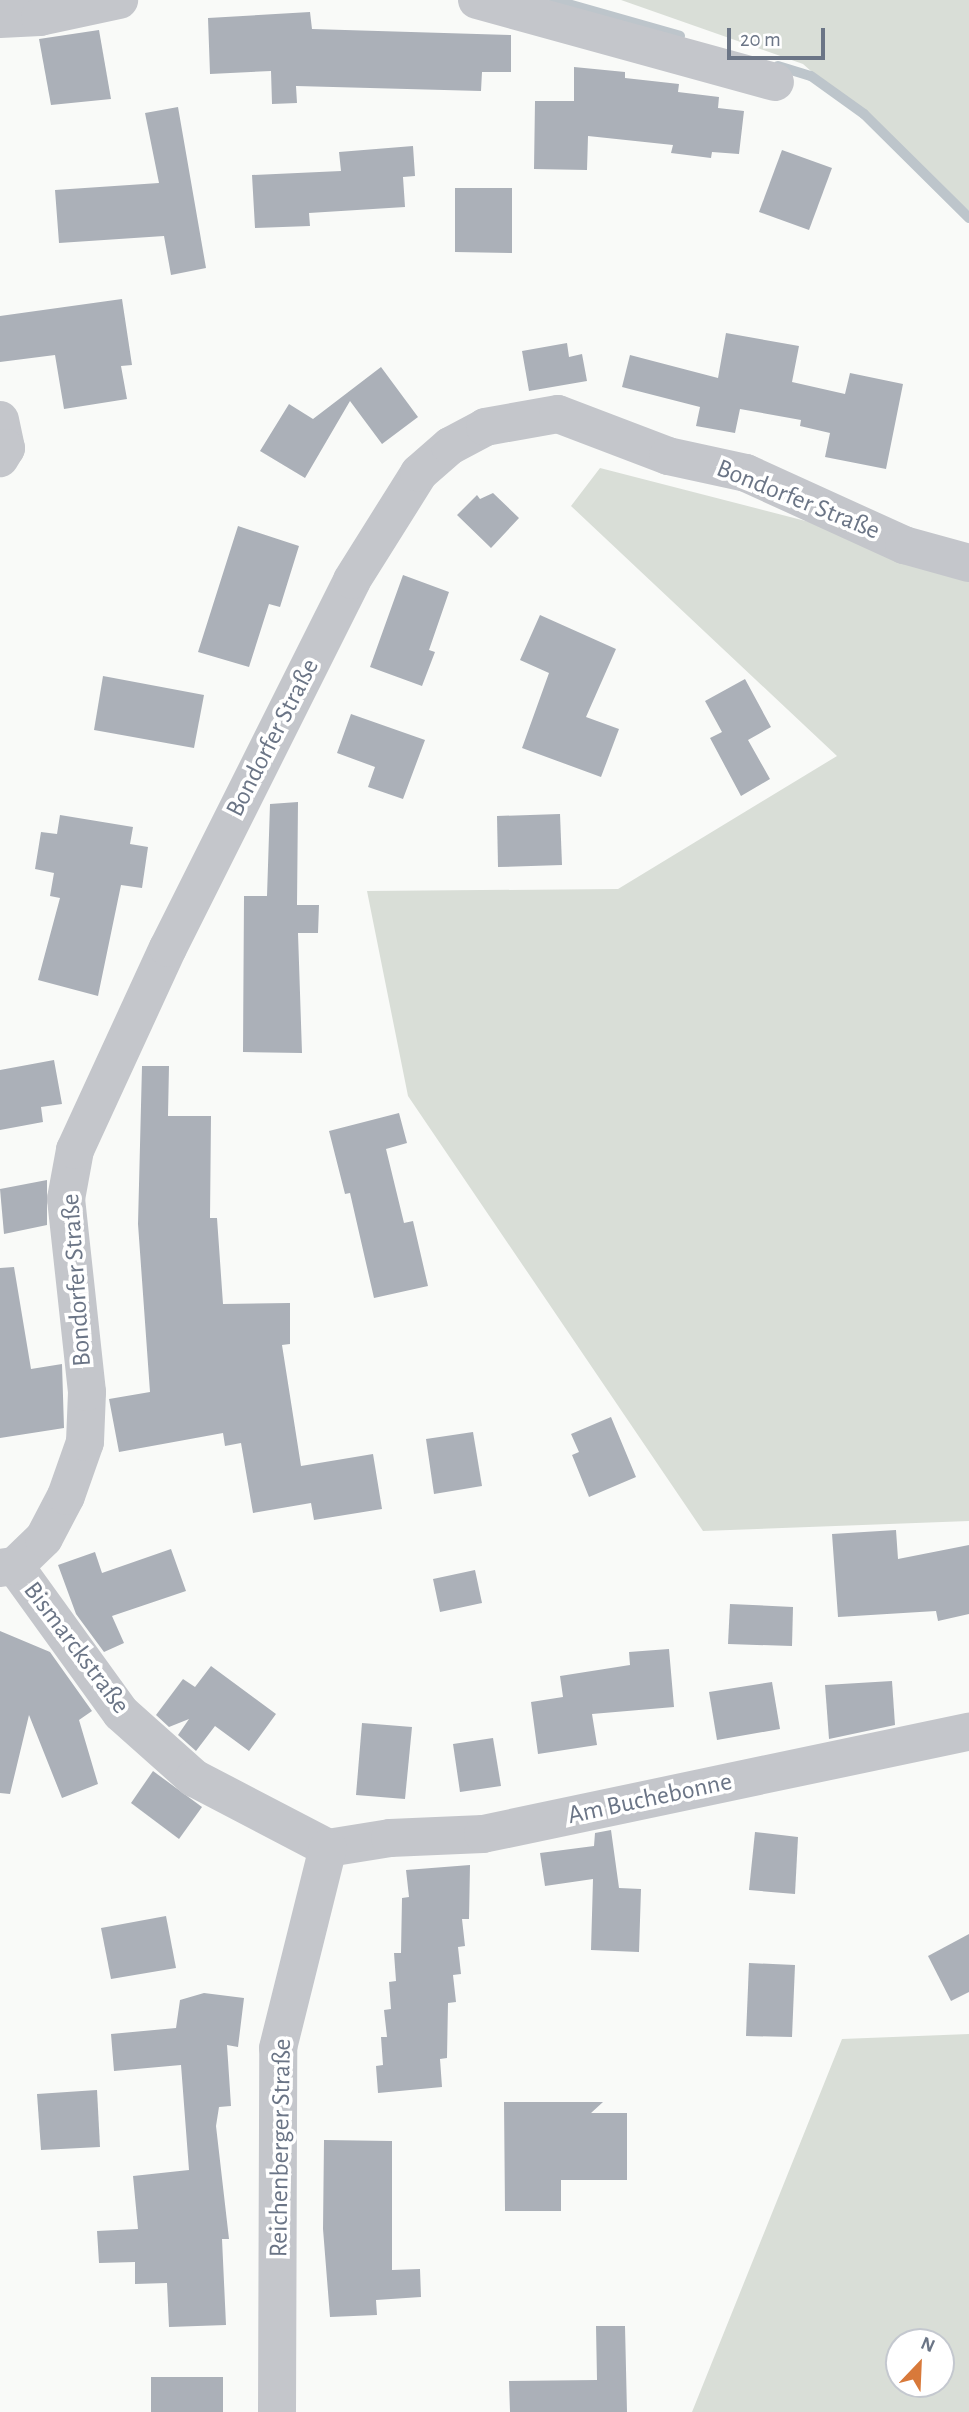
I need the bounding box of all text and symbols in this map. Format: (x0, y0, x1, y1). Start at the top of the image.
scale bar (731, 14, 829, 58)
text: 20 m (740, 29, 781, 50)
street label: Bondorfer Straße (712, 453, 884, 547)
street label: Bondorfer Straße (220, 654, 326, 822)
street label: Bondorfer Straße (55, 1193, 99, 1367)
street label: Bismarckstraße (16, 1576, 136, 1720)
street label: Am Buchebonne (565, 1766, 735, 1832)
street label: Reichenberger Straße (263, 2038, 299, 2258)
north arrow (885, 2328, 955, 2398)
text: N (918, 2334, 937, 2356)

